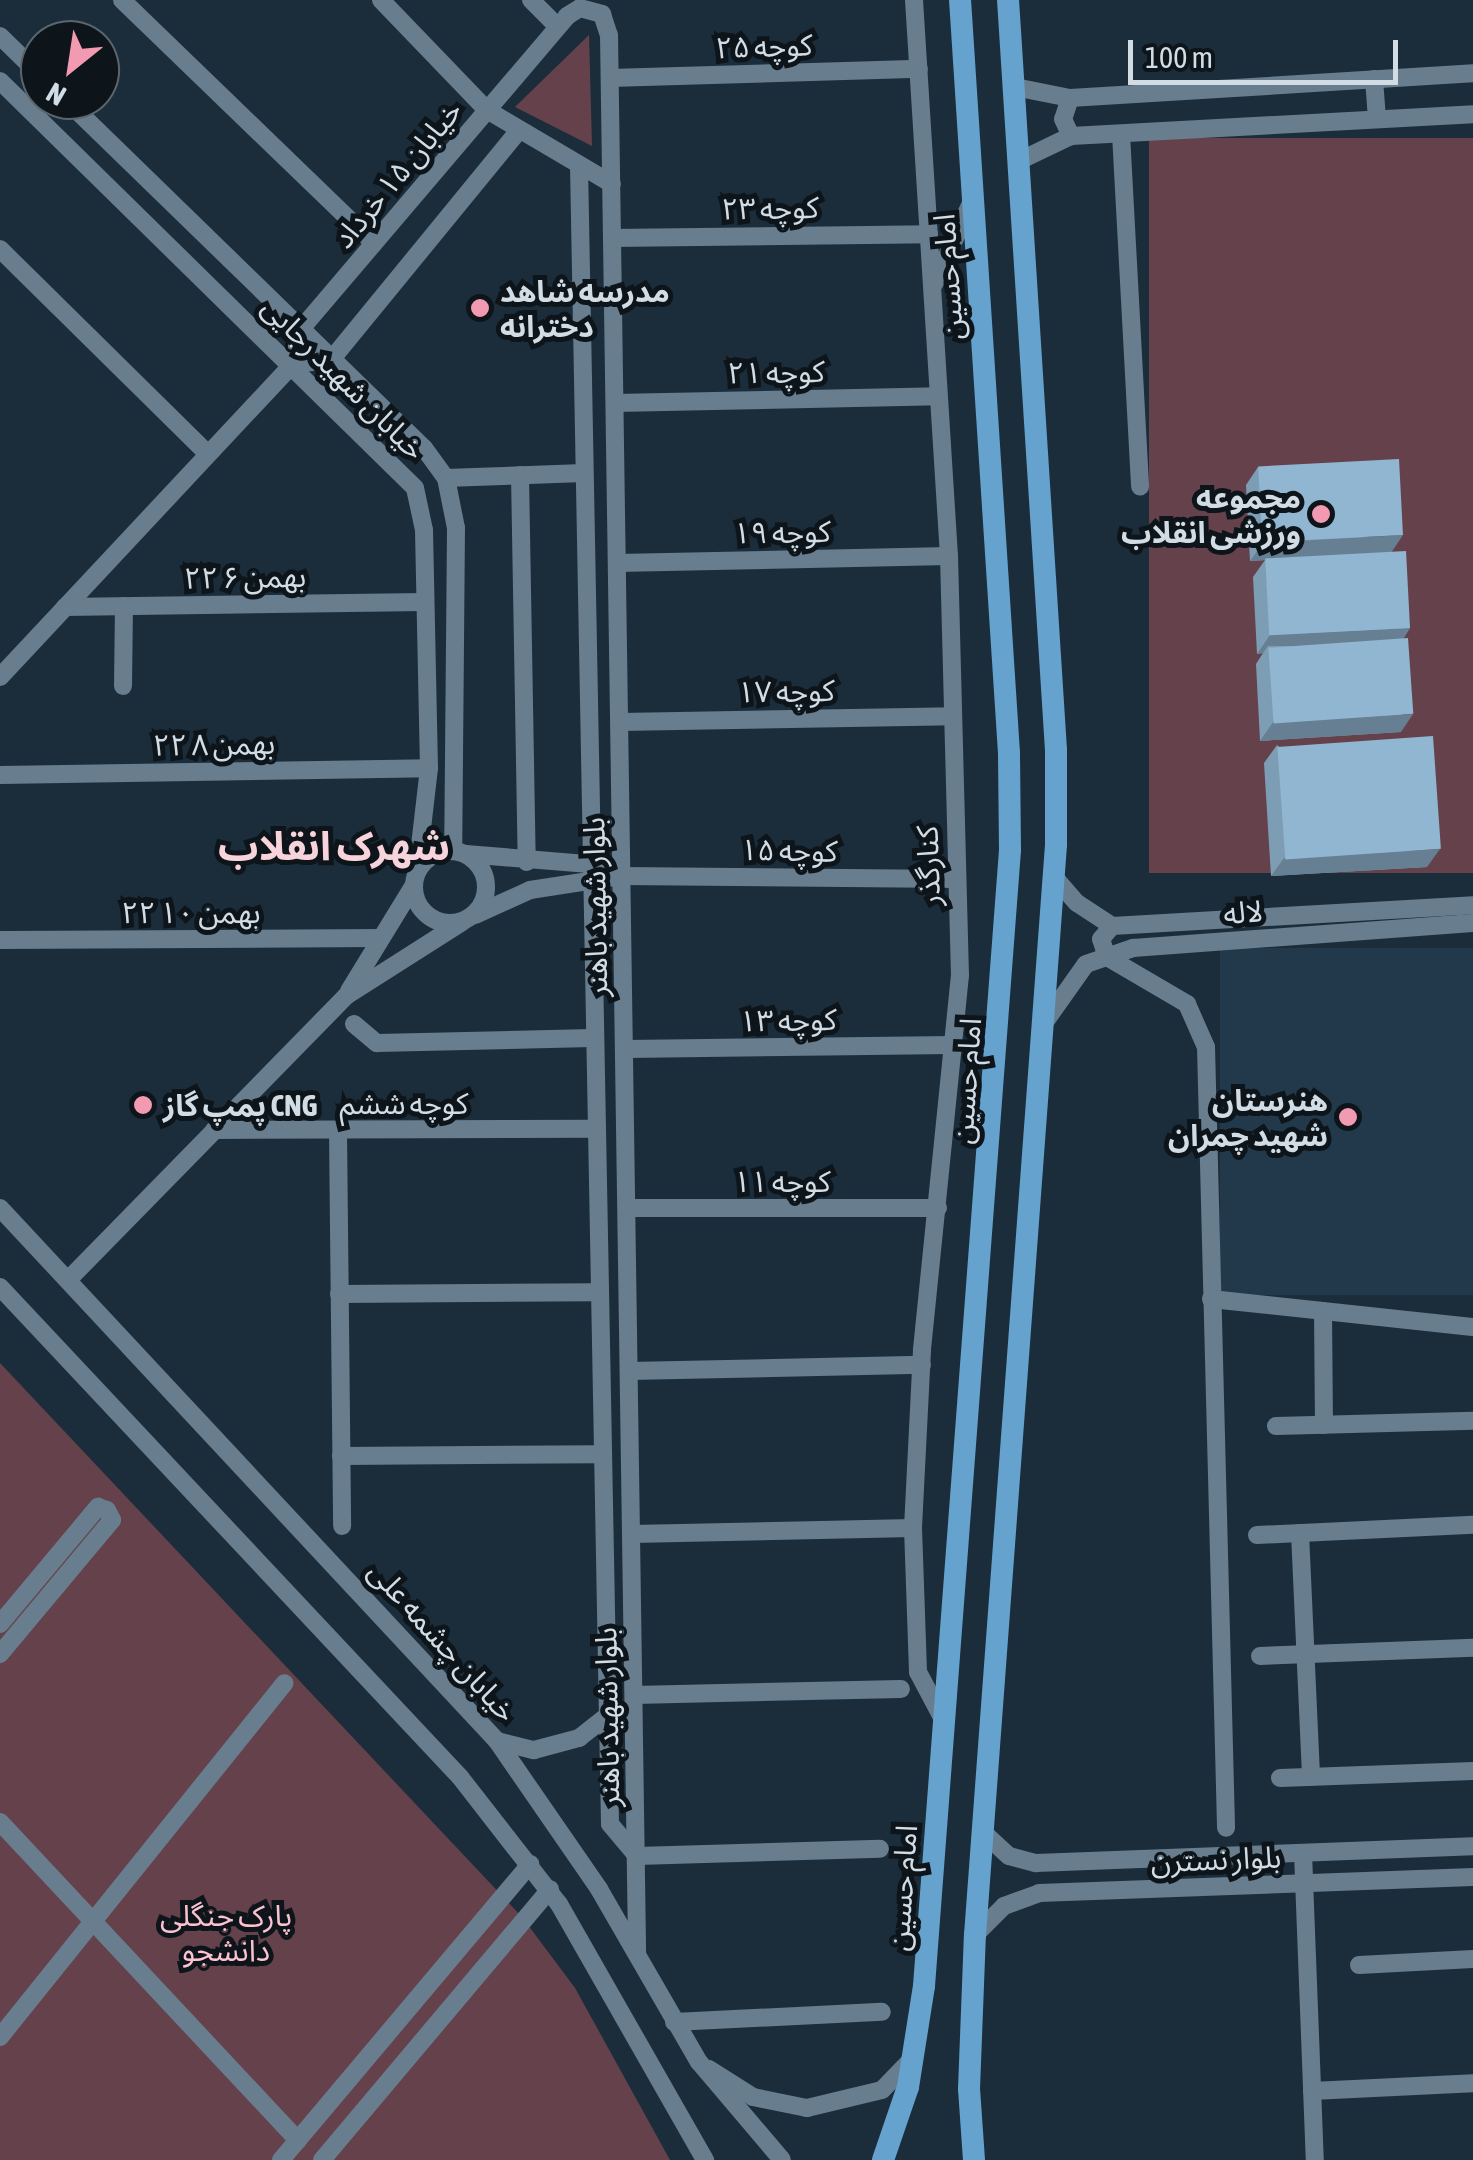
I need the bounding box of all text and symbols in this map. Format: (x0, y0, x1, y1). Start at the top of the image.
north arrow (20, 20, 120, 120)
scale bar (1133, 20, 1403, 82)
street label: کوچه ۲۵ (715, 26, 813, 66)
text: 100 m (1145, 40, 1213, 74)
text: N (41, 76, 71, 112)
street label: خیابان ۱۵ خرداد (325, 93, 469, 255)
street label: کوچه ۲۳ (721, 189, 819, 227)
street label: امام حسین (926, 213, 970, 341)
place label: مدرسه شاهد دخترانه (500, 273, 670, 344)
street label: خیابان شهید رجایی (255, 289, 433, 467)
marker: مدرسه شاهد دخترانه (469, 297, 491, 319)
street label: کوچه ۲۱ (727, 353, 825, 391)
place label: مجموعه ورزشی انقلاب (1121, 479, 1301, 550)
marker: مجموعه ورزشی انقلاب (1310, 503, 1332, 525)
street label: کوچه ۱۹ (733, 513, 831, 551)
street label: ۲۲ بهمن ۶ (184, 558, 306, 596)
street label: کوچه ۱۷ (737, 672, 835, 710)
street label: ۲۲ بهمن ۸ (153, 725, 275, 763)
street label: بلوار شهید باهنر (575, 817, 615, 997)
district label: شهرک انقلاب (218, 822, 450, 870)
street label: کنارگذر (909, 825, 947, 907)
street label: کوچه ۱۵ (740, 831, 838, 869)
street label: لاله (1222, 893, 1264, 931)
street label: ۲۲ بهمن ۱۰ (121, 894, 261, 930)
street label: کوچه ۱۳ (739, 1001, 837, 1039)
street label: امام حسین (944, 1017, 988, 1145)
place label: هنرستان شهید چمران (1168, 1082, 1328, 1152)
street label: کوچه ششم (340, 1085, 468, 1121)
place label: پمپ گاز CNG (163, 1087, 317, 1123)
marker: پمپ گاز CNG (132, 1094, 154, 1116)
marker: هنرستان شهید چمران (1337, 1106, 1359, 1128)
street label: کوچه ۱۱ (733, 1163, 831, 1199)
street label: خیابان چشمه علی (361, 1553, 525, 1729)
street label: بلوار شهید باهنر (587, 1627, 627, 1807)
street label: امام حسین (880, 1824, 924, 1952)
street label: بلوار نسترن (1150, 1839, 1282, 1879)
park label: پارک جنگلی دانشجو (160, 1897, 292, 1968)

